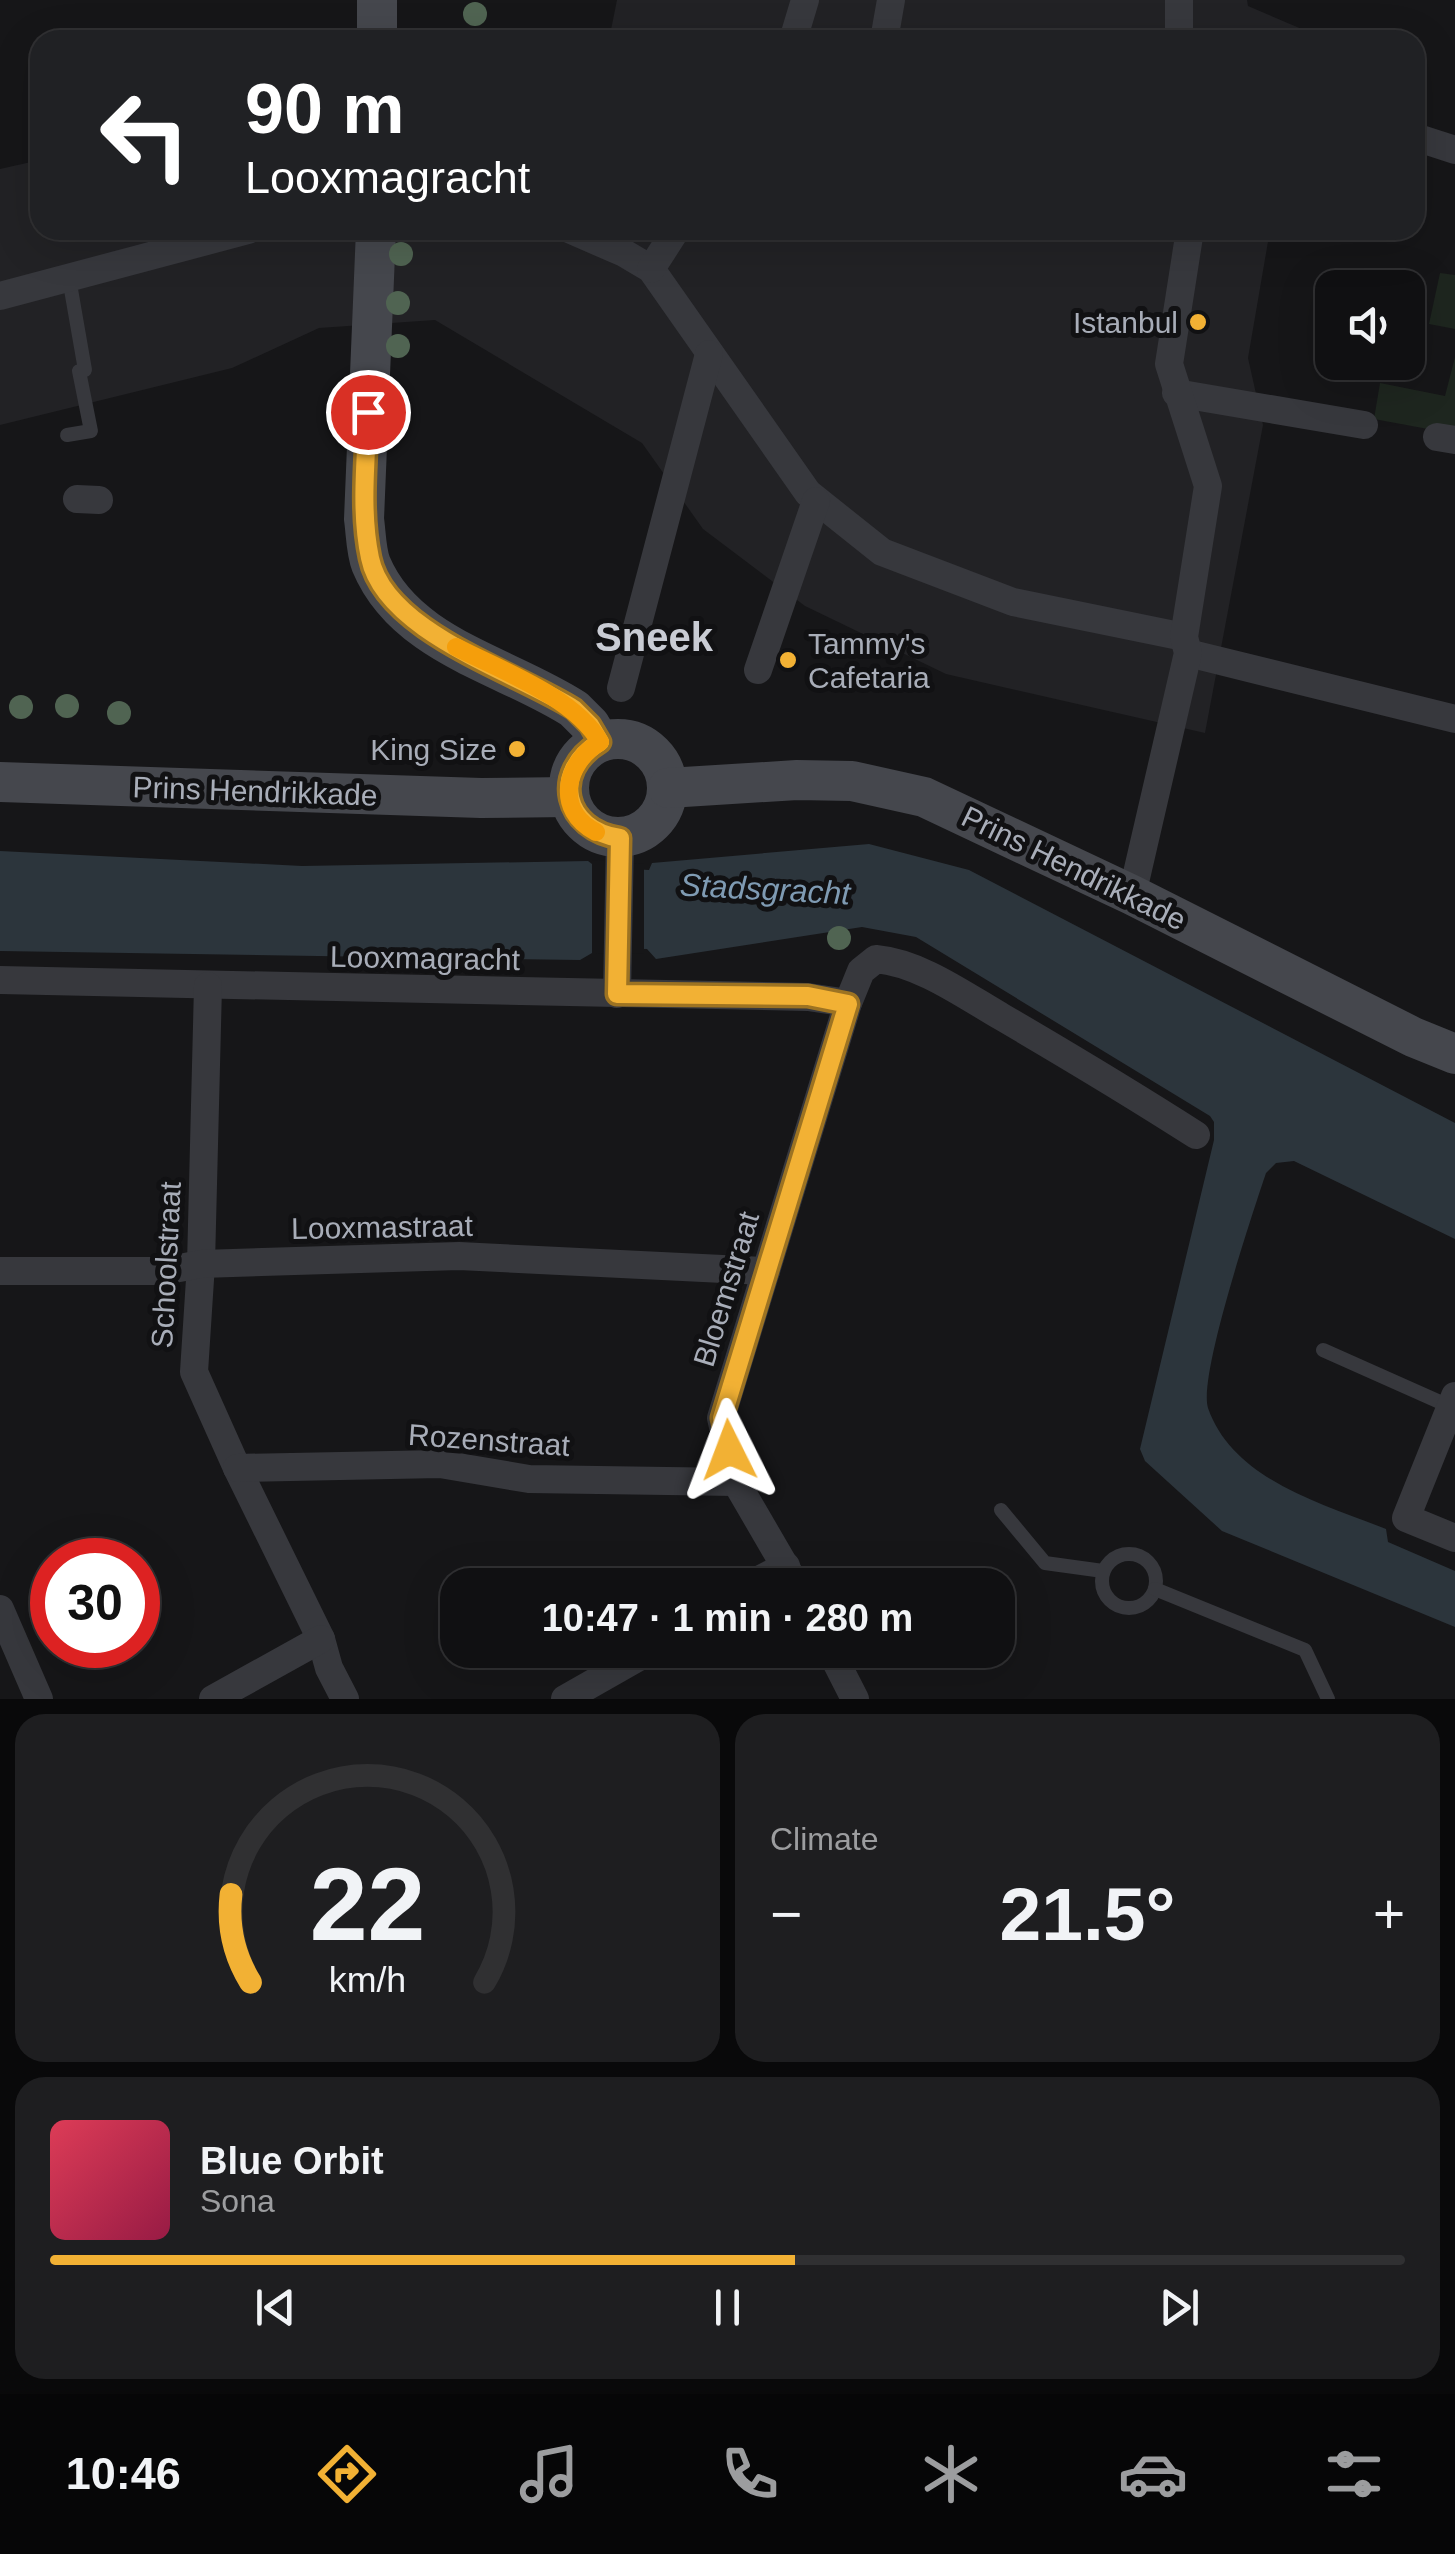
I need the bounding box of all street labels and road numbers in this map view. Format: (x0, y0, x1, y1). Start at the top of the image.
street label: Prins Hendrikkade (132, 770, 378, 812)
street label: Prins Hendrikkade (957, 799, 1191, 937)
street label: Looxmagracht (330, 940, 521, 976)
street label: Schoolstraat (145, 1180, 187, 1349)
street label: Bloemstraat (687, 1207, 765, 1370)
street label: Looxmastraat (291, 1209, 474, 1245)
street label: Rozenstraat (407, 1418, 571, 1462)

